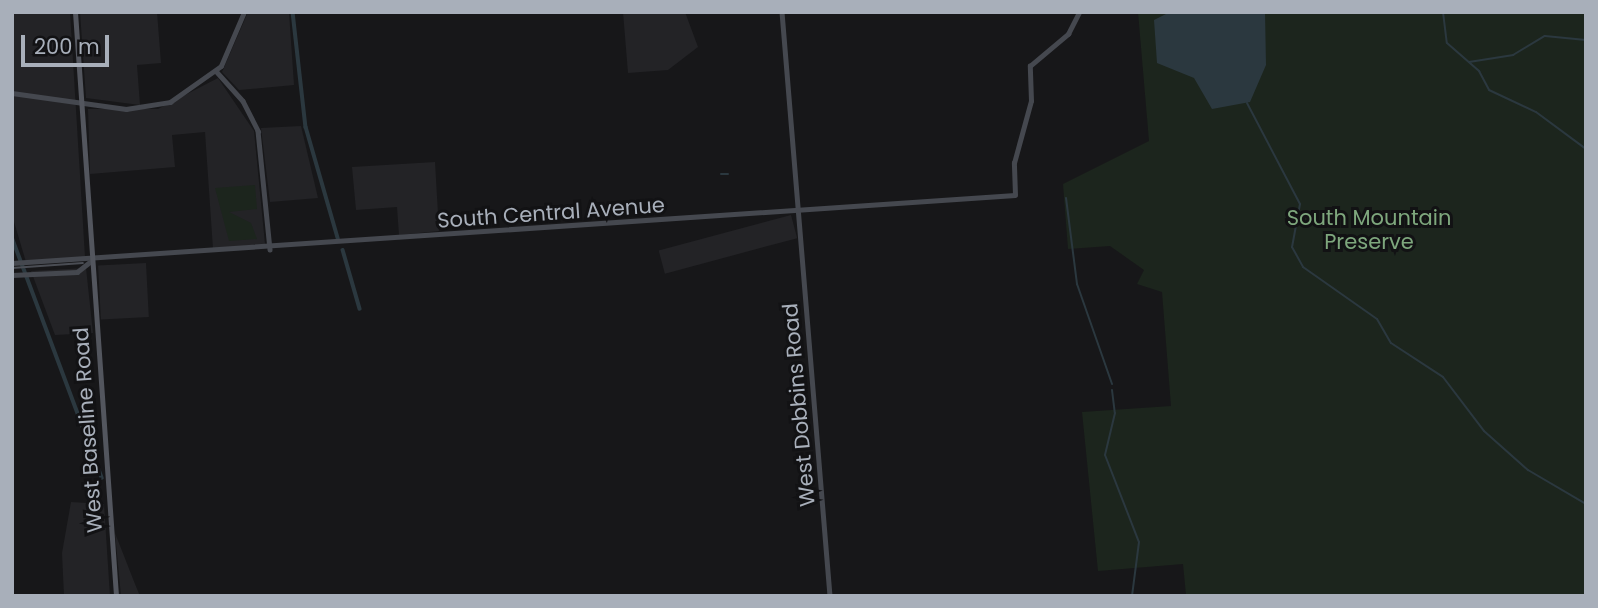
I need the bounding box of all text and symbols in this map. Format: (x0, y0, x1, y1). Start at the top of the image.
scale bar (24, 21, 112, 65)
text: 200 m (34, 32, 100, 61)
street label: South Central Avenue (436, 192, 666, 234)
park label: South Mountain Preserve (1287, 205, 1451, 255)
street label: West Dobbins Road (778, 302, 820, 508)
street label: West Baseline Road (68, 326, 108, 534)

